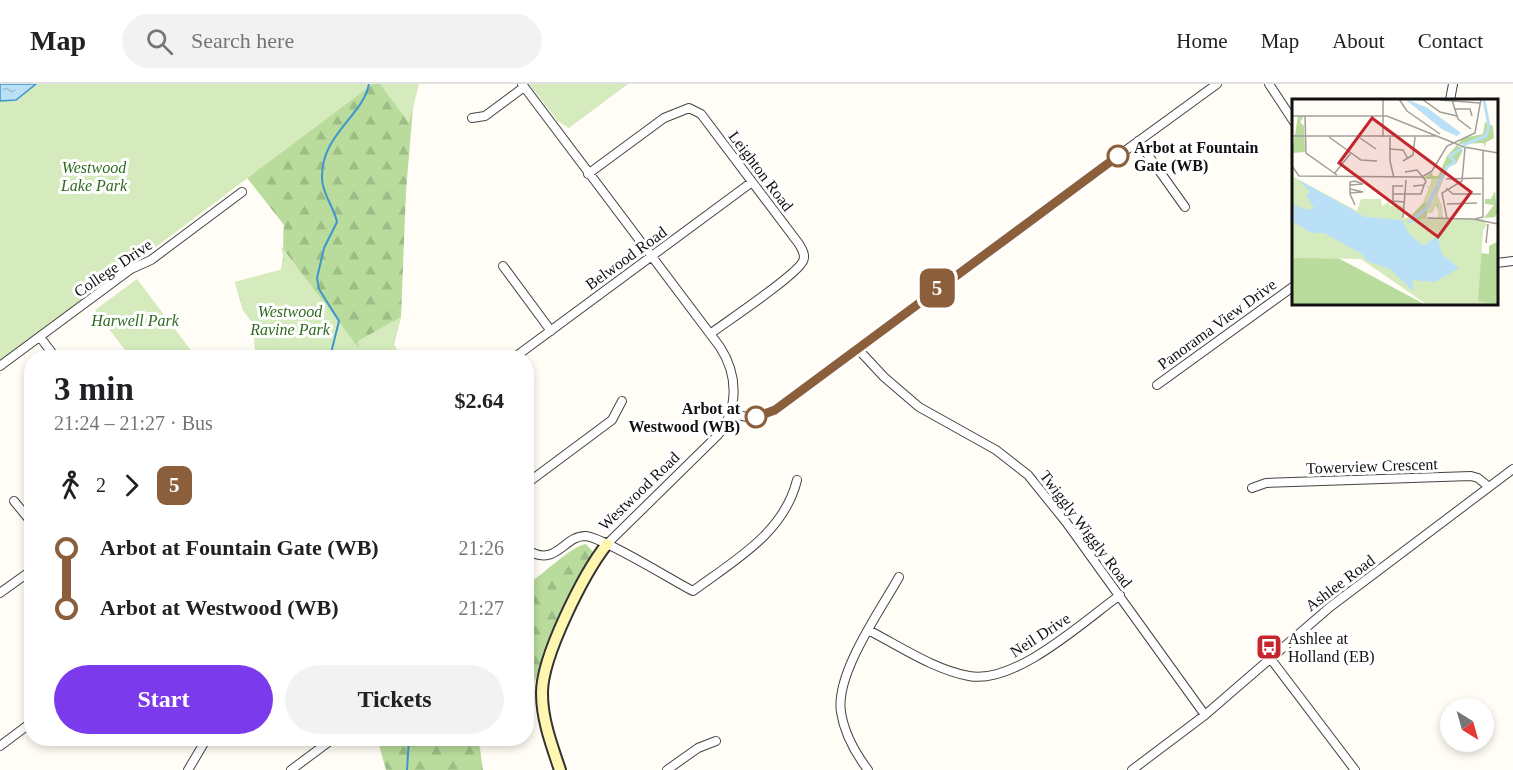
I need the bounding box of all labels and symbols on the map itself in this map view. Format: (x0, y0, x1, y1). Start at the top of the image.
inset map (1292, 99, 1498, 304)
street label: Leighton Road (725, 128, 797, 215)
place label: Arbot at Fountain Gate (WB) (1134, 139, 1259, 175)
marker: Arbot at Fountain Gate (WB) (1107, 145, 1129, 167)
park label: Westwood Lake Park (60, 159, 128, 194)
street label: Belwood Road (582, 223, 670, 293)
street label: College Drive (71, 236, 156, 301)
line badge: 5 (918, 268, 956, 308)
street label: Panorama View Drive (1155, 275, 1279, 373)
park label: Westwood Ravine Park (249, 303, 331, 338)
park label: Harwell Park (90, 312, 180, 329)
place label: Arbot at Westwood (WB) (628, 400, 741, 436)
marker: Arbot at Westwood (WB) (745, 406, 767, 428)
street label: Westwood Road (595, 448, 683, 534)
street label: Towerview Crescent (1306, 455, 1439, 477)
street label: Twiggly Wiggly Road (1036, 467, 1135, 591)
street label: Ashlee Road (1302, 551, 1378, 615)
street label: Neil Drive (1007, 609, 1073, 661)
place label: Ashlee at Holland (EB) (1288, 630, 1375, 666)
bus stop icon: Ashlee at Holland (EB) (1254, 632, 1284, 662)
north arrow (1440, 698, 1494, 752)

